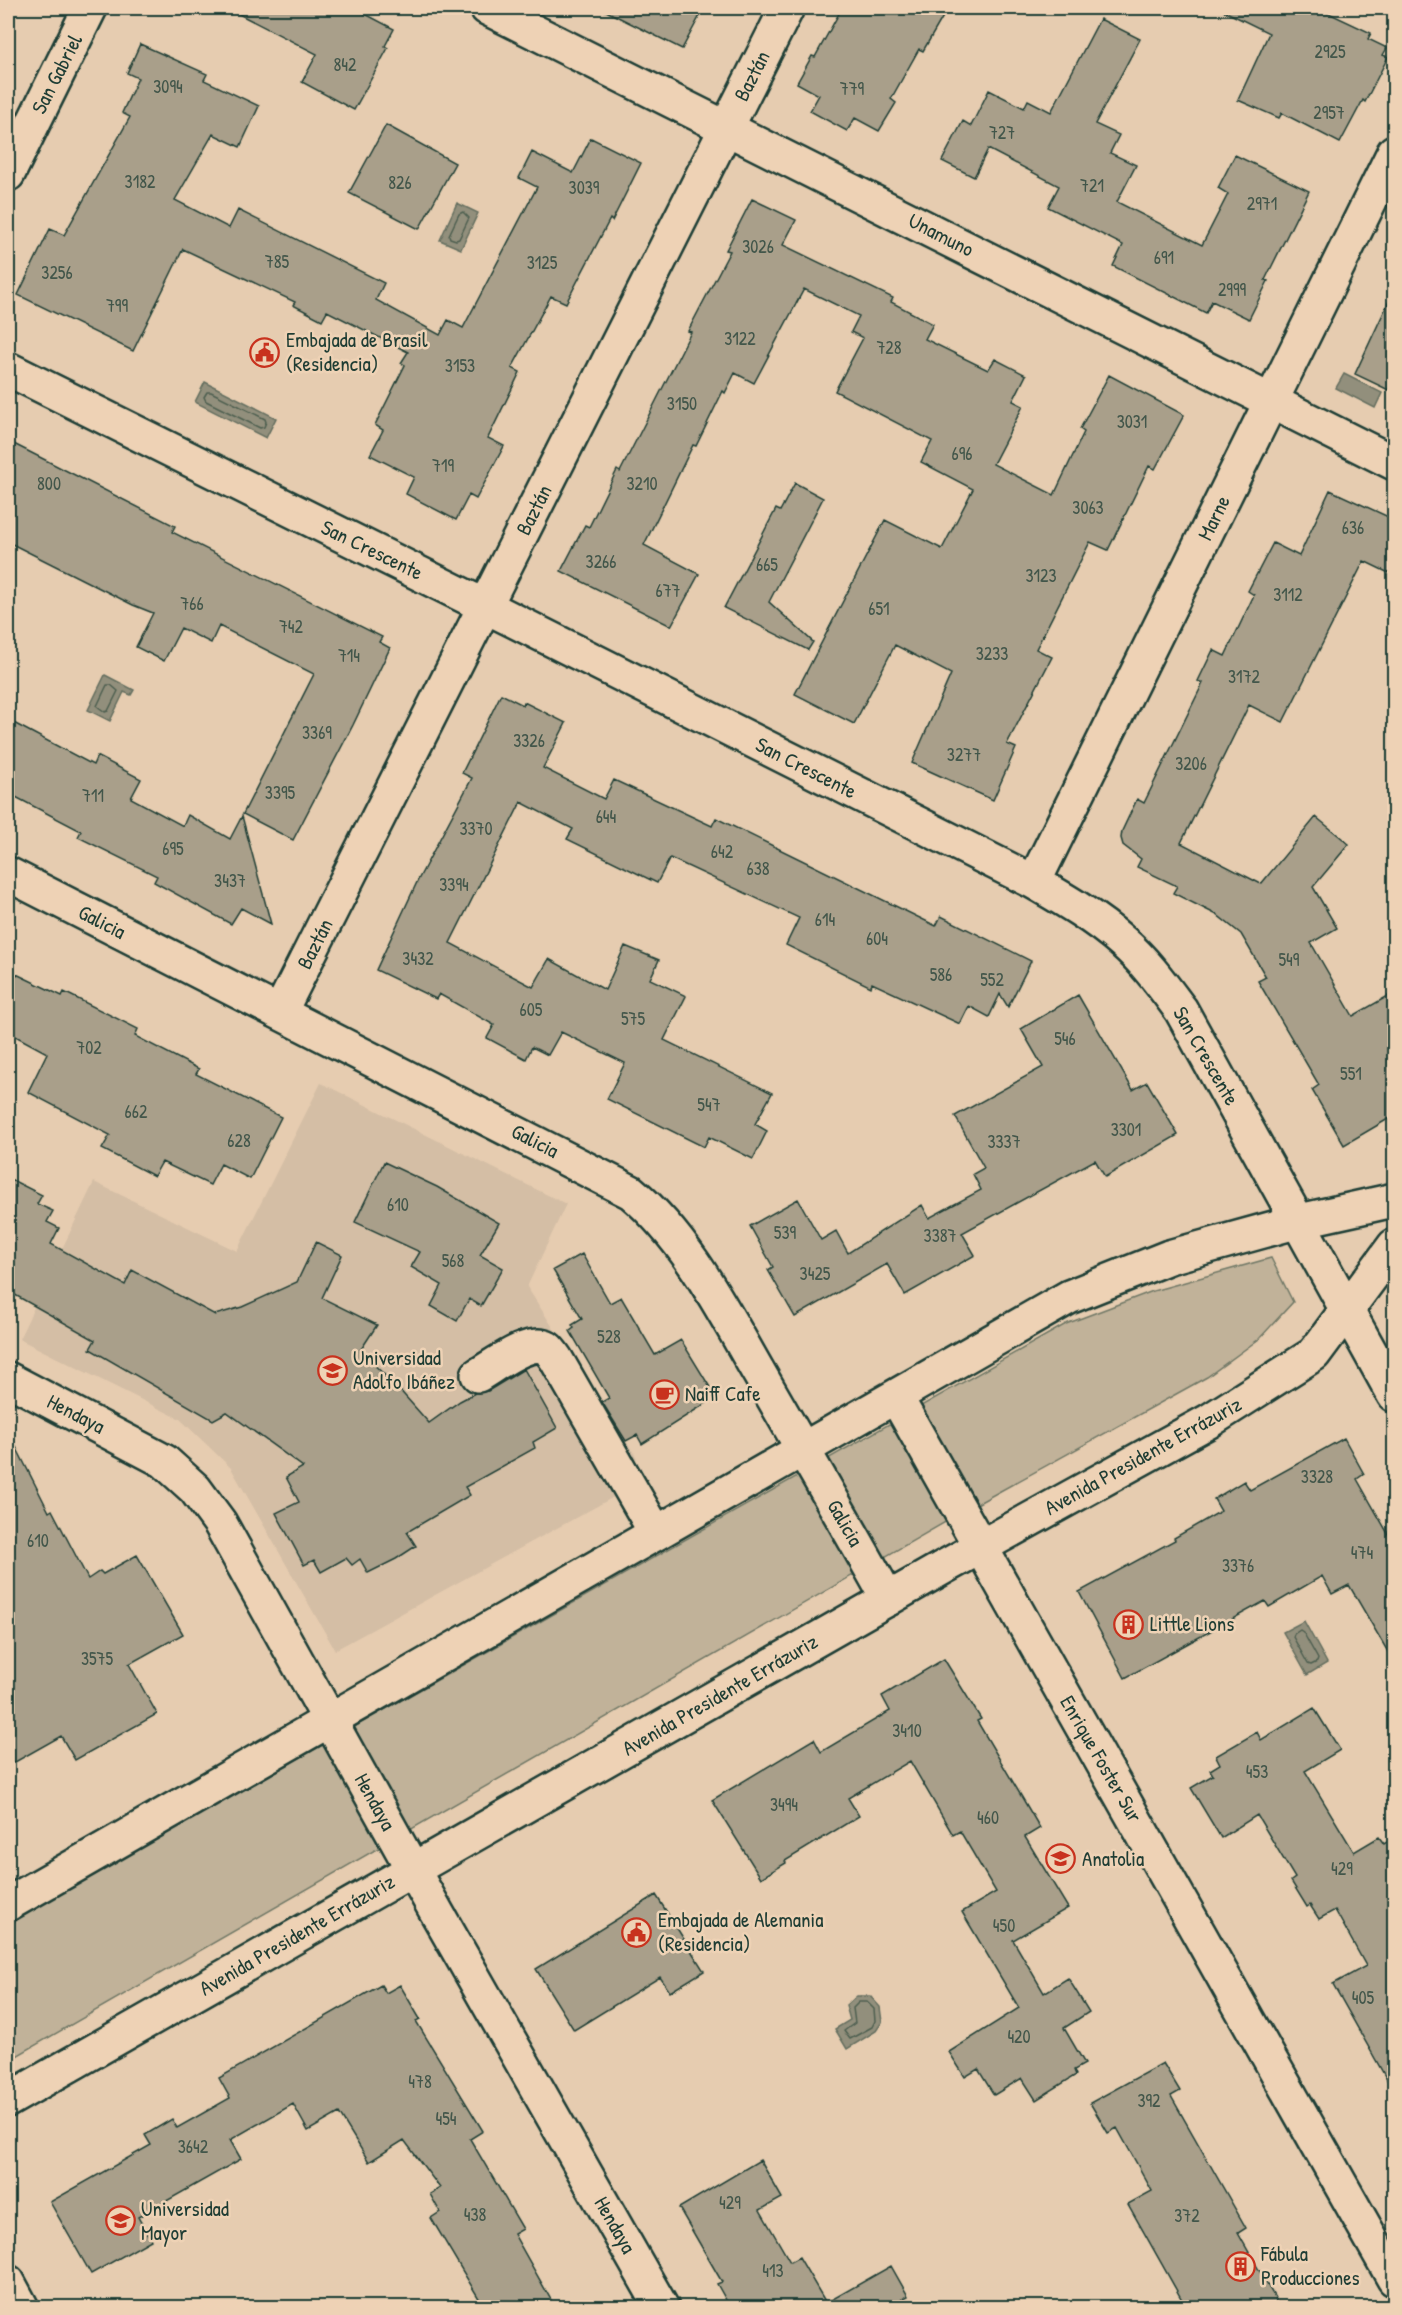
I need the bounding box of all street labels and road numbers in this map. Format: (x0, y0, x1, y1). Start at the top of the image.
street label: San Gabriel (24, 29, 89, 119)
street label: Baztán (727, 46, 776, 106)
street label: Unamuno (903, 206, 979, 263)
street label: Baztán (509, 480, 558, 540)
street label: Marne (1190, 490, 1237, 545)
street label: San Crescente (317, 512, 428, 587)
street label: San Crescente (751, 730, 862, 805)
street label: Galicia (74, 897, 131, 946)
street label: Baztán (290, 914, 339, 974)
street label: San Crescente (1166, 1001, 1246, 1111)
street label: Galicia (507, 1116, 564, 1165)
street label: Hendaya (42, 1387, 110, 1440)
street label: Avenida Presidente Errázuriz (1039, 1389, 1246, 1522)
street label: Galicia (820, 1494, 870, 1552)
street label: Avenida Presidente Errázuriz (617, 1627, 823, 1762)
street label: Enrique Foster Sur (1053, 1690, 1149, 1827)
street label: Hendaya (348, 1768, 403, 1836)
street label: Avenida Presidente Errázuriz (194, 1867, 400, 2002)
street label: Hendaya (588, 2191, 643, 2259)

